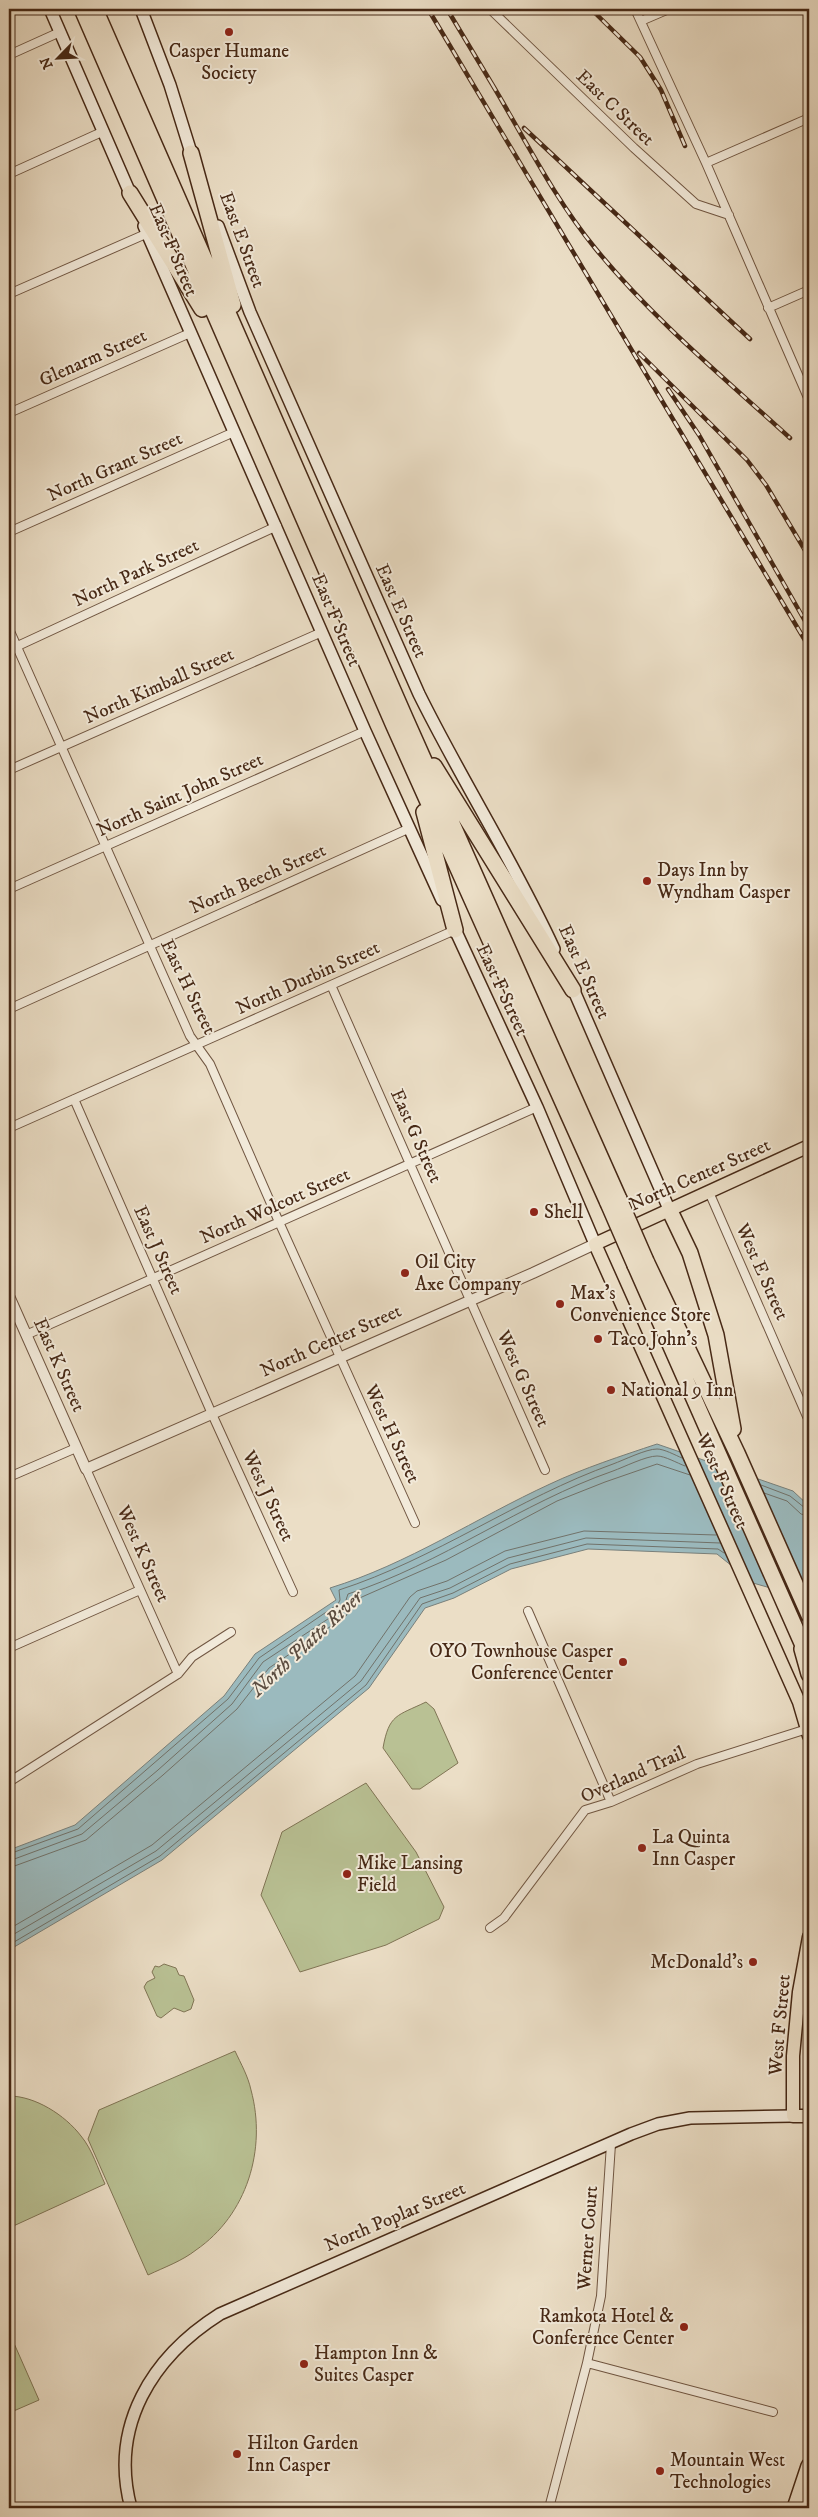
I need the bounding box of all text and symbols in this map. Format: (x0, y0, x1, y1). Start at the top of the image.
marker: Casper Humane Society (223, 26, 235, 38)
north arrow (32, 32, 82, 82)
place label: Casper Humane Society (169, 40, 289, 85)
text: N (36, 54, 58, 72)
street label: East C Street (571, 65, 659, 151)
street label: East E Street (214, 189, 270, 291)
street label: East F Street (143, 200, 203, 300)
street label: Glenarm Street (36, 324, 150, 392)
street label: North Grant Street (44, 427, 186, 507)
street label: North Park Street (69, 534, 203, 612)
street label: East E Street (370, 560, 432, 662)
street label: East F Street (306, 570, 366, 670)
street label: North Kimball Street (81, 643, 237, 729)
street label: North Saint John Street (93, 748, 267, 842)
street label: North Beech Street (186, 839, 330, 919)
place label: Days Inn by Wyndham Casper (656, 859, 790, 904)
marker: Days Inn by Wyndham Casper (641, 875, 653, 887)
street label: East E Street (553, 921, 615, 1023)
street label: East H Street (155, 936, 221, 1038)
street label: North Durbin Street (233, 936, 383, 1020)
street label: East F Street (471, 940, 533, 1040)
street label: East G Street (385, 1085, 447, 1187)
street label: North Center Street (626, 1134, 774, 1216)
street label: North Wolcott Street (197, 1163, 353, 1249)
place label: Shell (544, 1201, 583, 1224)
street label: East J Street (128, 1202, 188, 1298)
marker: Shell (528, 1206, 540, 1218)
street label: West E Street (730, 1219, 794, 1324)
place label: Oil City Axe Company (415, 1251, 522, 1296)
marker: Oil City Axe Company (399, 1267, 411, 1279)
place label: Max's Convenience Store (570, 1282, 711, 1327)
marker: Max's Convenience Store (554, 1298, 566, 1310)
street label: North Center Street (257, 1300, 405, 1382)
street label: East K Street (28, 1314, 90, 1416)
street label: West G Street (491, 1326, 554, 1431)
place label: Taco John's (608, 1328, 697, 1351)
marker: Taco John's (592, 1333, 604, 1345)
place label: National 9 Inn (621, 1379, 734, 1402)
street label: West H Street (359, 1380, 425, 1487)
marker: National 9 Inn (605, 1384, 617, 1396)
street label: West F Street (690, 1429, 753, 1532)
street label: West J Street (237, 1446, 299, 1545)
street label: West K Street (111, 1501, 175, 1606)
water label: North Platte River (245, 1584, 370, 1703)
place label: OYO Townhouse Casper Conference Center (429, 1640, 613, 1685)
marker: OYO Townhouse Casper Conference Center (617, 1656, 629, 1668)
street label: Overland Trail (577, 1742, 689, 1808)
place label: La Quinta Inn Casper (652, 1826, 735, 1871)
marker: La Quinta Inn Casper (636, 1842, 648, 1854)
place label: Mike Lansing Field (357, 1852, 463, 1897)
marker: Mike Lansing Field (341, 1868, 353, 1880)
place label: McDonald's (650, 1951, 743, 1974)
marker: McDonald's (747, 1956, 759, 1968)
street label: West F Street (764, 1973, 796, 2078)
street label: North Poplar Street (321, 2177, 469, 2257)
street label: Werner Court (573, 2185, 603, 2292)
place label: Ramkota Hotel & Conference Center (532, 2305, 674, 2350)
marker: Ramkota Hotel & Conference Center (678, 2321, 690, 2333)
place label: Hampton Inn & Suites Casper (314, 2342, 438, 2387)
marker: Hampton Inn & Suites Casper (298, 2358, 310, 2370)
place label: Hilton Garden Inn Casper (247, 2432, 359, 2477)
marker: Hilton Garden Inn Casper (231, 2448, 243, 2460)
place label: Mountain West Technologies (670, 2449, 785, 2494)
marker: Mountain West Technologies (654, 2465, 666, 2477)

